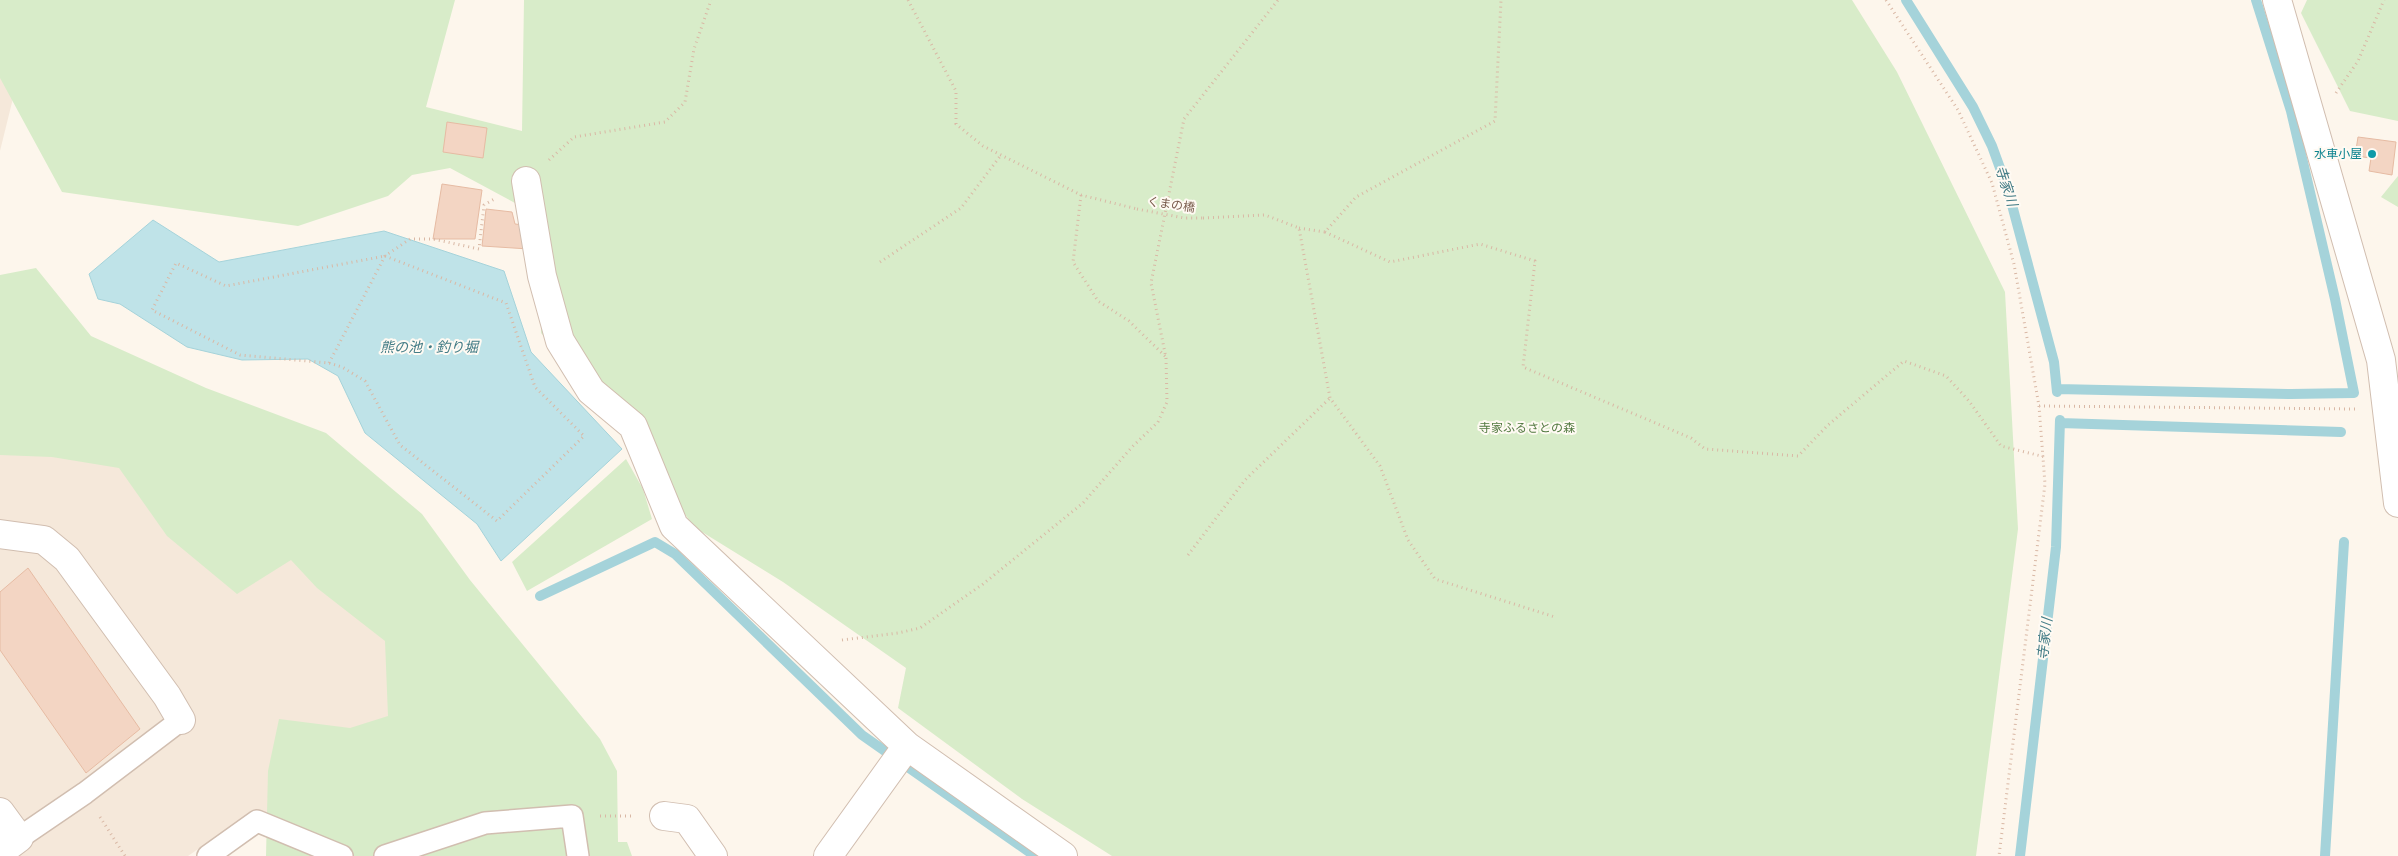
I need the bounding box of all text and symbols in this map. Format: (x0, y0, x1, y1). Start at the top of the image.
place label: 水車小屋 (2314, 147, 2362, 162)
marker: 水車小屋 (2366, 148, 2378, 160)
water label: 寺家川 (1991, 163, 2021, 211)
street label: くまの橋 (1146, 194, 1196, 216)
water label: 熊の池・釣り堀 (380, 339, 480, 356)
park label: 寺家ふるさとの森 (1479, 421, 1575, 436)
water label: 寺家川 (2034, 615, 2056, 661)

